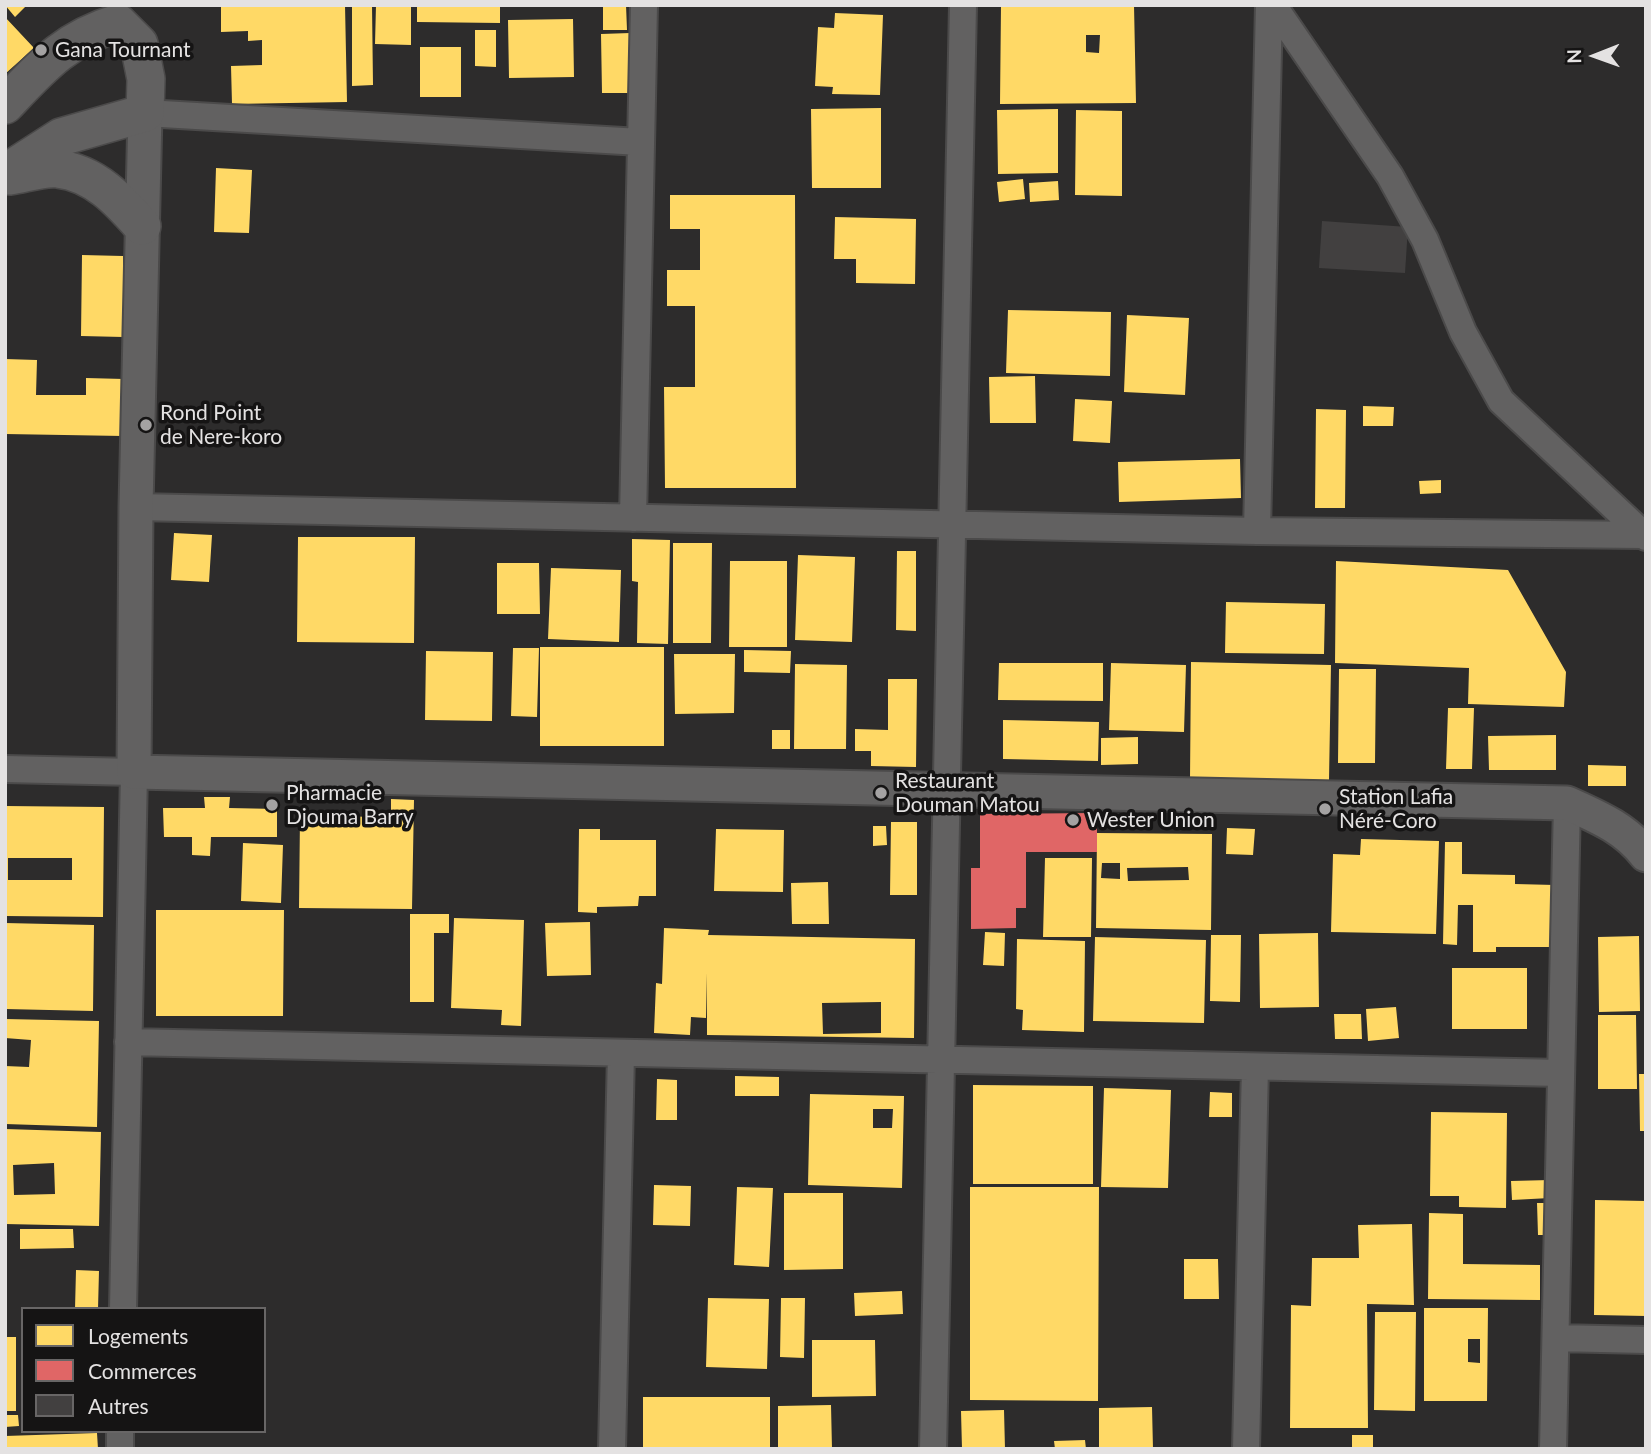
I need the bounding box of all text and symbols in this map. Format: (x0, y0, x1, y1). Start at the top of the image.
north arrow (1560, 21, 1630, 91)
place label: Gana Tournant (55, 37, 191, 63)
marker: Gana Tournant (33, 42, 49, 58)
text: N (1562, 49, 1585, 64)
place label: Rond Point de Nere-koro (160, 400, 282, 450)
marker: Rond Point de Nere-koro (138, 417, 154, 433)
place label: Restaurant Douman Matou (895, 768, 1040, 818)
place label: Pharmacie Djouma Barry (286, 780, 413, 830)
place label: Station Lafia Néré-Coro (1339, 784, 1453, 834)
marker: Restaurant Douman Matou (873, 785, 889, 801)
marker: Pharmacie Djouma Barry (264, 797, 280, 813)
marker: Station Lafia Néré-Coro (1317, 801, 1333, 817)
place label: Wester Union (1087, 807, 1215, 833)
marker: Wester Union (1065, 812, 1081, 828)
legend (21, 1307, 266, 1433)
text: Logements (88, 1323, 188, 1348)
text: Commerces (88, 1358, 197, 1383)
text: Autres (88, 1393, 149, 1418)

